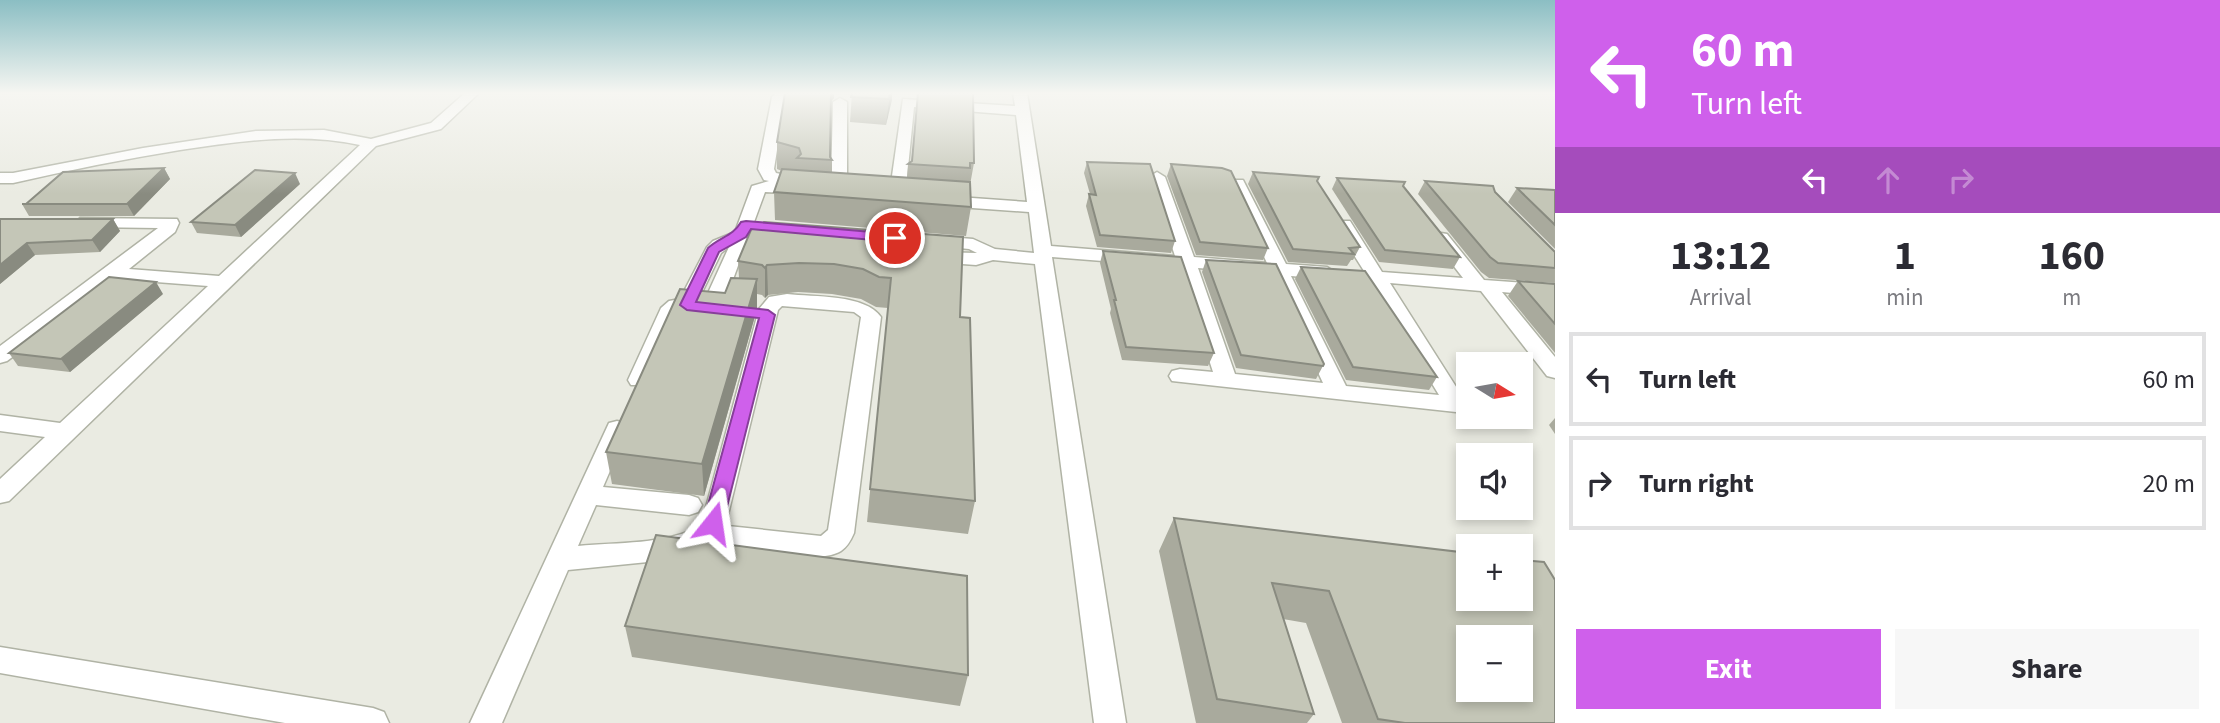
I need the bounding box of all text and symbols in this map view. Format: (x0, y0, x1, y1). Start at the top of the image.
text: 60 m (1691, 16, 1795, 86)
icon: left (1576, 28, 1667, 119)
text: Turn left (1691, 81, 1802, 127)
icon: left (1796, 161, 1834, 199)
icon: ahead (1869, 161, 1907, 199)
icon: right (1942, 161, 1980, 199)
pin (865, 208, 925, 268)
icon: arrive (876, 219, 914, 257)
text: 13:12 (1670, 226, 1771, 286)
text: 1 (1894, 226, 1916, 286)
text: 160 (2038, 226, 2105, 286)
text: Arrival (1690, 281, 1752, 314)
text: min (1886, 281, 1924, 314)
text: m (2062, 281, 2081, 314)
north arrow (1456, 352, 1533, 429)
map controls (1456, 352, 1533, 702)
icon: left (1580, 360, 1618, 398)
text: Turn left (1639, 361, 1736, 398)
text: 60 m (2142, 361, 2195, 398)
button: sound (1456, 443, 1533, 520)
icon: right (1580, 464, 1618, 502)
text: Turn right (1639, 465, 1754, 502)
text: 20 m (2142, 465, 2195, 502)
position arrow (676, 486, 750, 560)
button: + (1456, 534, 1533, 611)
button: − (1456, 625, 1533, 702)
button: Exit (1576, 629, 1881, 709)
button: Share (1895, 629, 2199, 709)

